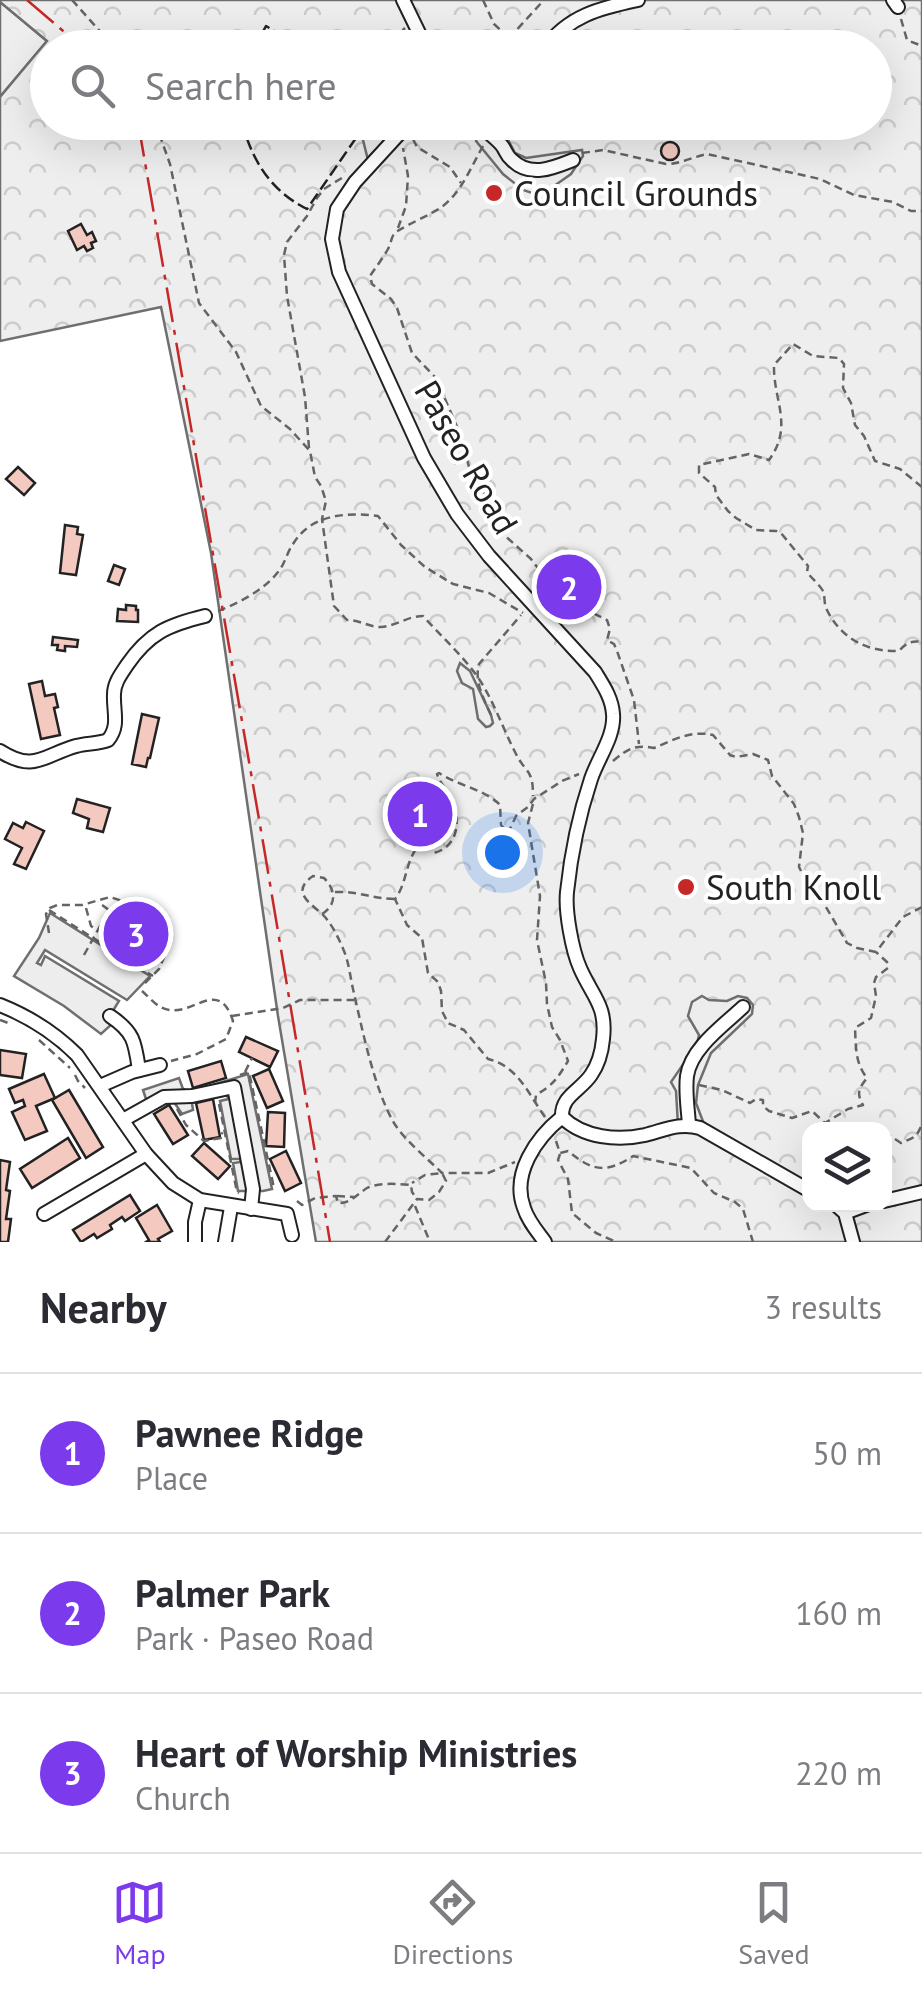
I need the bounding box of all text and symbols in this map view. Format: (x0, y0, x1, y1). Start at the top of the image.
search box (30, 30, 892, 140)
icon: search (65, 58, 120, 113)
text: Search here (145, 61, 337, 110)
place label: Council Grounds (514, 170, 758, 216)
marker: Council Grounds (483, 182, 505, 204)
street label: Paseo Road (405, 372, 529, 542)
pin: 2 (536, 550, 602, 624)
pin: 1 (388, 776, 452, 852)
your location (477, 827, 528, 878)
place label: South Knoll (706, 864, 881, 910)
marker: South Knoll (675, 876, 697, 898)
pin: 3 (104, 896, 168, 972)
map controls (802, 1122, 892, 1212)
button: layers (802, 1122, 892, 1212)
text: Nearby (40, 1280, 167, 1335)
text: 3 results (764, 1286, 882, 1328)
text: Pawnee Ridge (135, 1408, 364, 1457)
text: 1 (63, 1432, 82, 1474)
text: 50 m (813, 1432, 882, 1474)
text: Place (135, 1457, 208, 1499)
text: Palmer Park (135, 1568, 330, 1617)
text: 2 (63, 1592, 82, 1634)
text: 160 m (795, 1592, 882, 1634)
text: Park · Paseo Road (135, 1617, 374, 1659)
text: Heart of Worship Ministries (135, 1728, 577, 1777)
text: 3 (63, 1752, 82, 1794)
text: 220 m (795, 1752, 882, 1794)
text: Church (135, 1777, 231, 1819)
tab: Map (112, 1875, 167, 1972)
tab: Directions (392, 1875, 513, 1972)
tab: Saved (738, 1875, 810, 1972)

